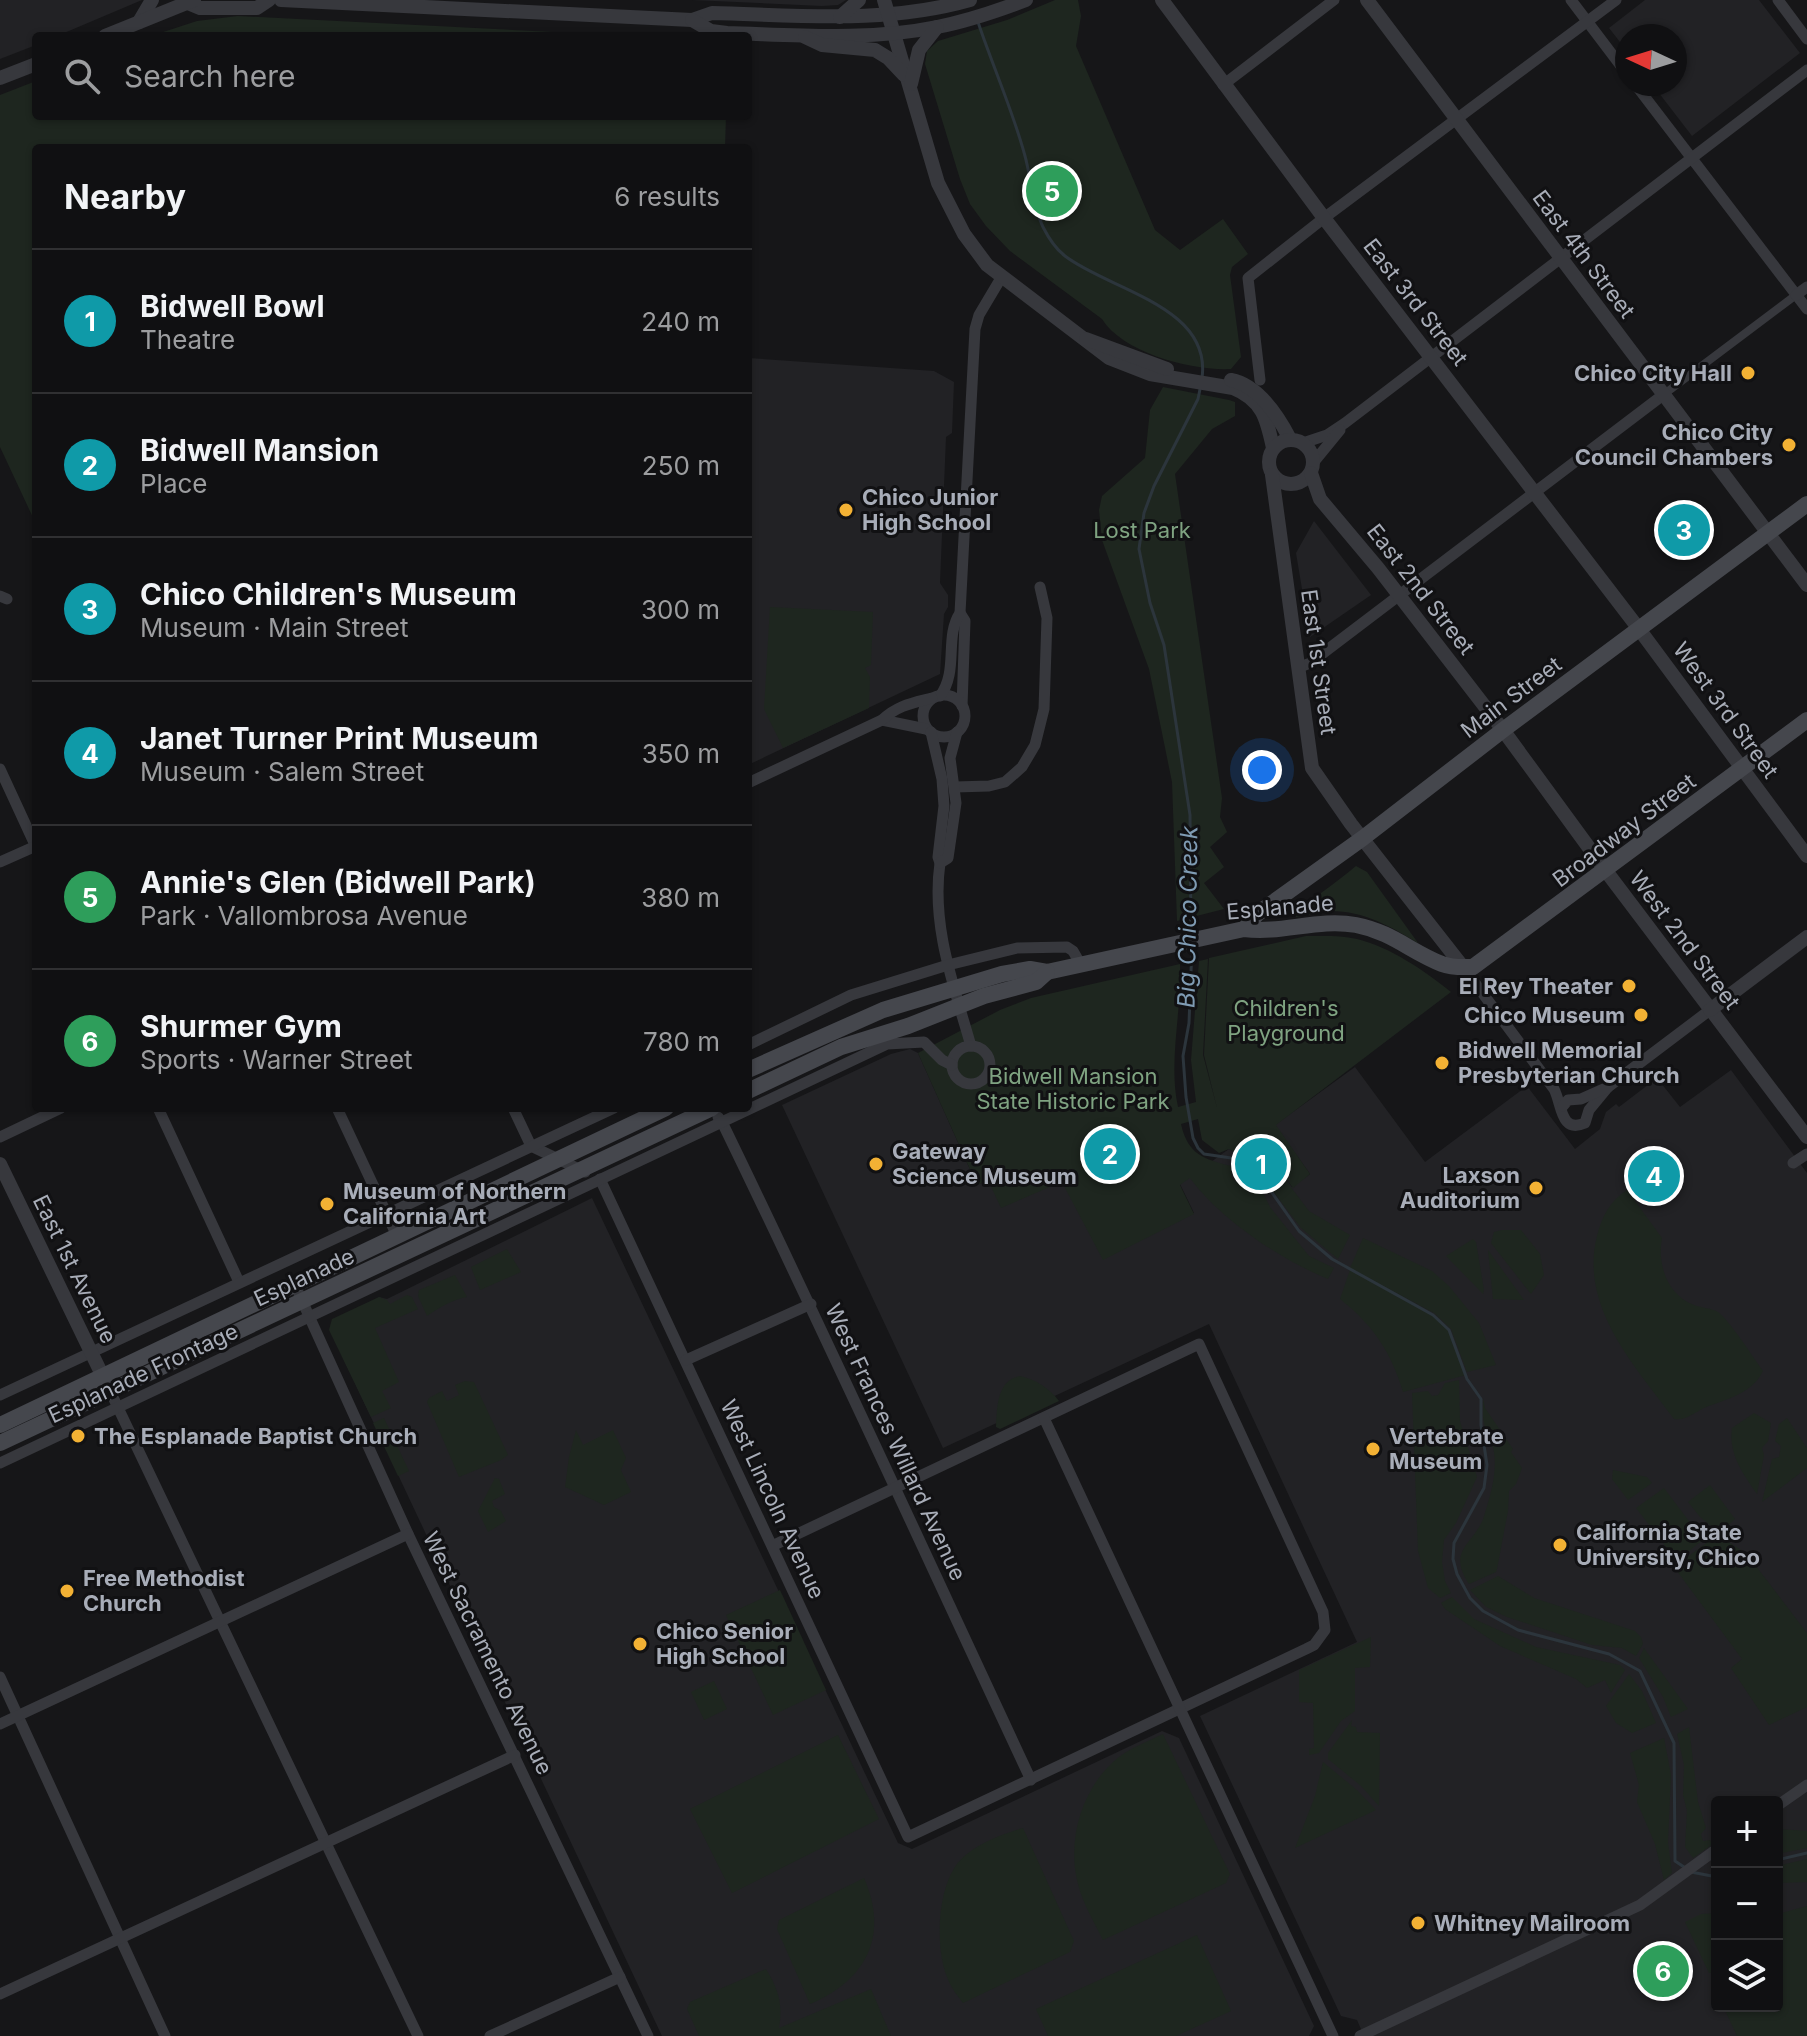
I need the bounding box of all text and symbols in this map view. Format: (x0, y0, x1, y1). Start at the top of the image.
north arrow (1615, 24, 1687, 96)
search box (32, 32, 752, 120)
icon: search (60, 54, 104, 98)
text: Search here (124, 58, 296, 94)
pin: 5 (1026, 161, 1078, 221)
text: Nearby (64, 176, 186, 217)
text: 6 results (614, 181, 720, 212)
street label: East 4th Street (1527, 185, 1641, 323)
street label: East 3rd Street (1358, 233, 1474, 371)
text: Bidwell Bowl (140, 288, 325, 324)
text: 1 (84, 306, 96, 337)
text: 240 m (641, 306, 720, 337)
text: Theatre (140, 324, 235, 355)
place label: Chico City Hall (1574, 360, 1732, 386)
marker: Chico City Hall (1739, 364, 1757, 382)
place label: Chico City Council Chambers (1575, 419, 1773, 470)
text: Bidwell Mansion (140, 432, 379, 468)
marker: Chico City Council Chambers (1780, 436, 1798, 454)
text: 2 (82, 450, 98, 481)
text: 250 m (642, 450, 720, 481)
text: Place (140, 468, 208, 499)
place label: Chico Junior High School (862, 484, 998, 535)
pin: 3 (1658, 500, 1710, 560)
marker: Chico Junior High School (837, 501, 855, 519)
park label: Lost Park (1093, 517, 1191, 543)
street label: East 2nd Street (1362, 518, 1480, 660)
text: Chico Children's Museum (140, 576, 517, 612)
street label: East 1st Street (1296, 588, 1342, 736)
text: 3 (82, 594, 98, 625)
text: 300 m (641, 594, 720, 625)
text: Museum · Main Street (140, 612, 408, 643)
street label: West 3rd Street (1668, 637, 1784, 783)
street label: Main Street (1456, 651, 1566, 743)
text: Janet Turner Print Museum (140, 720, 539, 756)
text: 4 (81, 738, 99, 769)
text: 350 m (642, 738, 720, 769)
your location (1242, 750, 1282, 790)
text: Museum · Salem Street (140, 756, 424, 787)
street label: Broadway Street (1547, 768, 1701, 892)
water label: Big Chico Creek (1171, 825, 1204, 1008)
text: Annie's Glen (Bidwell Park) (140, 864, 536, 900)
street label: West 2nd Street (1625, 866, 1745, 1014)
text: 5 (82, 882, 98, 913)
text: 380 m (641, 882, 720, 913)
street label: Esplanade (1225, 889, 1335, 925)
text: Park · Vallombrosa Avenue (140, 900, 468, 931)
place label: El Rey Theater (1459, 973, 1613, 999)
marker: El Rey Theater (1620, 977, 1638, 995)
park label: Children's Playground (1227, 995, 1345, 1046)
place label: Chico Museum (1464, 1002, 1625, 1028)
marker: Chico Museum (1632, 1006, 1650, 1024)
text: Shurmer Gym (140, 1008, 342, 1044)
text: 6 (82, 1026, 98, 1057)
text: 780 m (643, 1026, 720, 1057)
place label: Bidwell Memorial Presbyterian Church (1458, 1037, 1680, 1088)
text: Sports · Warner Street (140, 1044, 413, 1075)
marker: Bidwell Memorial Presbyterian Church (1433, 1054, 1451, 1072)
park label: Bidwell Mansion State Historic Park (976, 1063, 1170, 1114)
pin: 2 (1084, 1124, 1136, 1184)
pin: 1 (1235, 1134, 1287, 1194)
place label: Gateway Science Museum (892, 1138, 1077, 1189)
pin: 4 (1628, 1146, 1680, 1206)
marker: Gateway Science Museum (867, 1155, 885, 1173)
place label: Laxson Auditorium (1400, 1162, 1520, 1213)
place label: Museum of Northern California Art (343, 1178, 566, 1229)
marker: Laxson Auditorium (1527, 1179, 1545, 1197)
street label: East 1st Avenue (28, 1191, 122, 1347)
marker: Museum of Northern California Art (318, 1195, 336, 1213)
street label: Esplanade (250, 1242, 358, 1312)
street label: West Frances Willard Avenue (820, 1299, 972, 1585)
street label: Esplanade Frontage (44, 1318, 242, 1428)
street label: West Lincoln Avenue (715, 1395, 831, 1603)
place label: The Esplanade Baptist Church (94, 1423, 417, 1449)
place label: Vertebrate Museum (1389, 1423, 1504, 1474)
marker: The Esplanade Baptist Church (69, 1427, 87, 1445)
marker: Vertebrate Museum (1364, 1440, 1382, 1458)
place label: California State University, Chico (1576, 1519, 1760, 1570)
street label: West Sacramento Avenue (418, 1527, 558, 1779)
marker: California State University, Chico (1551, 1536, 1569, 1554)
place label: Free Methodist Church (83, 1565, 244, 1616)
marker: Free Methodist Church (58, 1582, 76, 1600)
place label: Chico Senior High School (656, 1618, 793, 1669)
marker: Chico Senior High School (631, 1635, 649, 1653)
map controls (1711, 1796, 1783, 2012)
button: + (1711, 1796, 1783, 1868)
button: − (1711, 1868, 1783, 1940)
place label: Whitney Mailroom (1434, 1910, 1630, 1936)
marker: Whitney Mailroom (1409, 1914, 1427, 1932)
button: layers (1711, 1940, 1783, 2012)
pin: 6 (1637, 1941, 1689, 2001)

